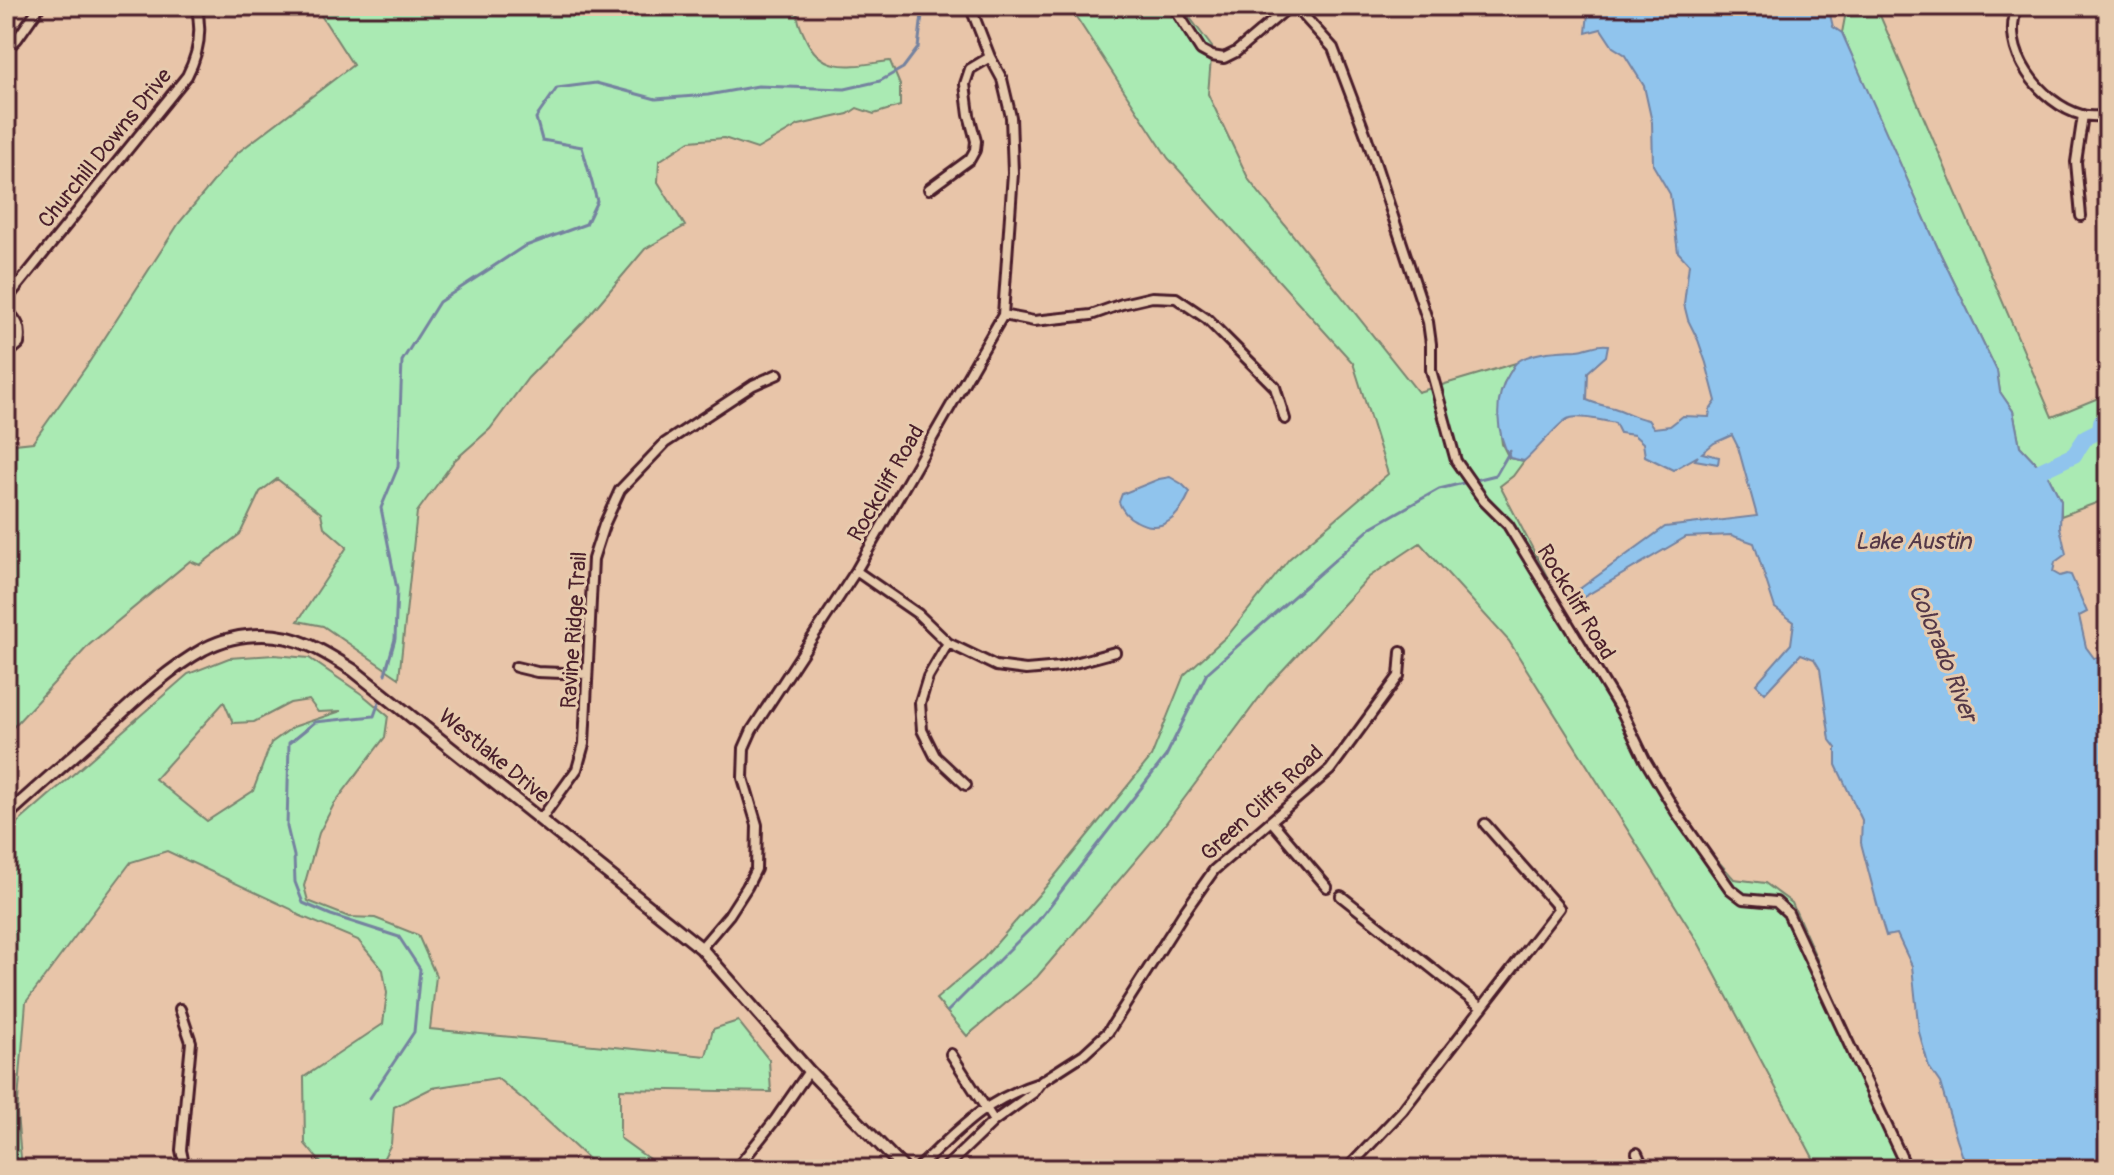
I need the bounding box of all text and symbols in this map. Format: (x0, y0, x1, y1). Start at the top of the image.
street label: Churchill Downs Drive (32, 62, 178, 234)
street label: Rockcliff Road (841, 420, 931, 546)
water label: Lake Austin (1855, 527, 1973, 556)
street label: Rockcliff Road (1531, 539, 1621, 665)
street label: Ravine Ridge Trail (555, 551, 593, 709)
water label: Colorado River (1902, 580, 1985, 729)
street label: Westlake Drive (433, 702, 556, 810)
street label: Green Cliffs Road (1195, 739, 1329, 867)

